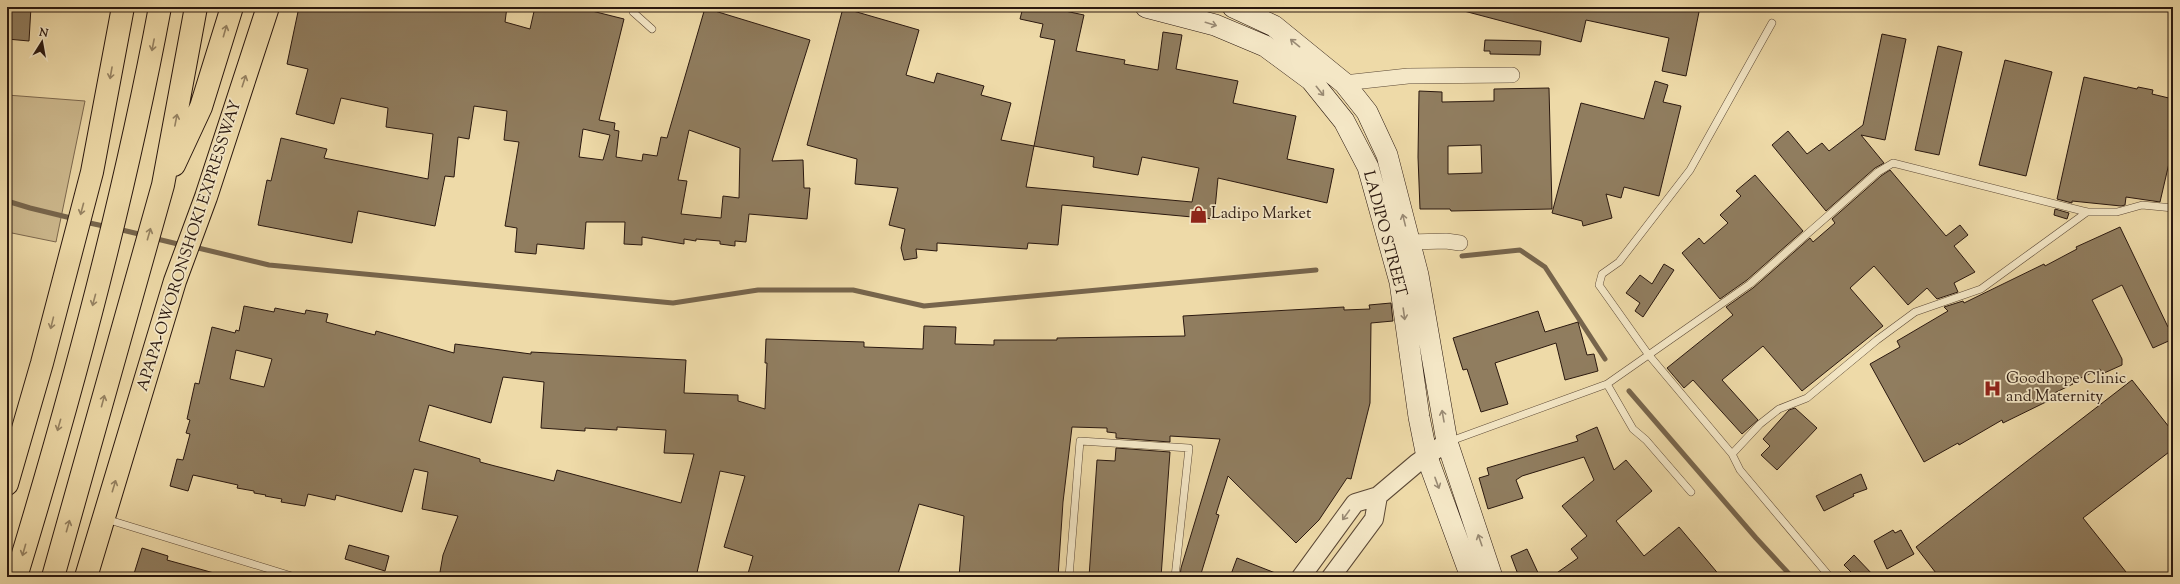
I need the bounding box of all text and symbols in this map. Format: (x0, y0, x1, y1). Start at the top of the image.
one-way arrow (1204, 21, 1217, 28)
north arrow (22, 22, 62, 62)
text: N (37, 24, 50, 42)
one-way arrow (222, 25, 229, 38)
one-way arrow (149, 38, 157, 51)
one-way arrow (1290, 39, 1301, 48)
one-way arrow (107, 66, 115, 79)
one-way arrow (241, 75, 249, 87)
one-way arrow (1316, 86, 1325, 97)
street label: APAPA-OWORONSHOKI EXPRESSWAY (132, 97, 248, 394)
one-way arrow (172, 113, 180, 126)
street label: LADIPO STREET (1356, 168, 1412, 300)
one-way arrow (78, 203, 85, 216)
place label: Ladipo Market (1211, 203, 1312, 226)
shop icon: Ladipo Market (1188, 204, 1208, 224)
one-way arrow (1400, 213, 1407, 226)
one-way arrow (146, 227, 153, 240)
one-way arrow (90, 293, 97, 306)
one-way arrow (1400, 308, 1408, 321)
one-way arrow (48, 316, 55, 329)
place label: Goodhope Clinic and Maternity (2006, 368, 2126, 409)
hospital icon: Goodhope Clinic and Maternity (1983, 378, 2003, 398)
one-way arrow (99, 395, 107, 408)
one-way arrow (1438, 410, 1446, 423)
one-way arrow (55, 418, 62, 431)
one-way arrow (1433, 476, 1441, 488)
one-way arrow (111, 480, 118, 493)
one-way arrow (1342, 510, 1350, 521)
one-way arrow (65, 520, 72, 533)
one-way arrow (1476, 534, 1483, 547)
one-way arrow (20, 543, 27, 556)

